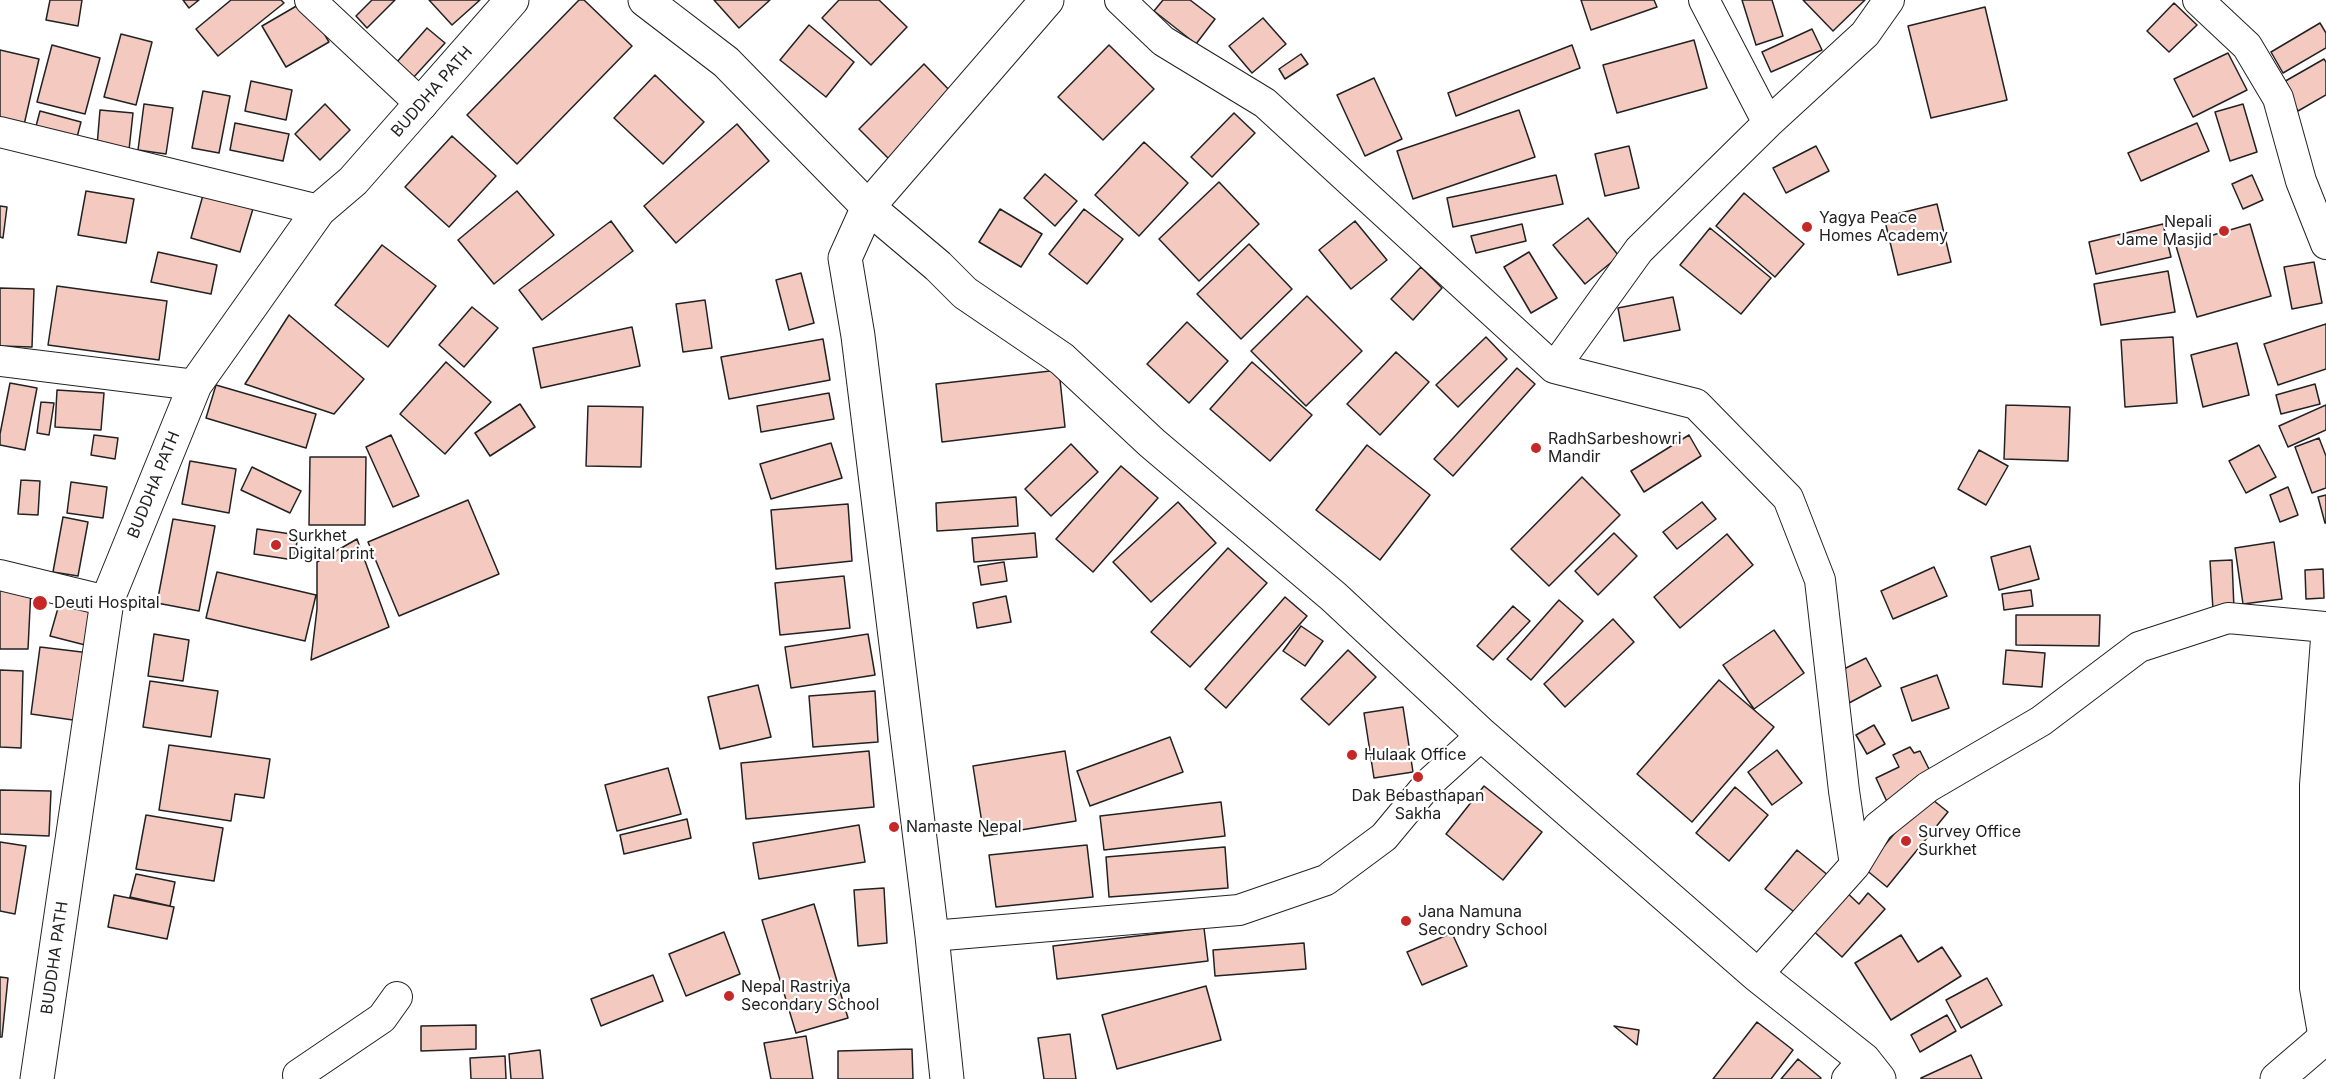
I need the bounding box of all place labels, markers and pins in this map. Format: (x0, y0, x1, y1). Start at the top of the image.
place label: Yagya Peace Homes Academy (1819, 208, 1948, 246)
place label: Nepali Jame Masjid (2117, 212, 2212, 250)
marker: Yagya Peace Homes Academy (1800, 220, 1814, 234)
marker: Nepali Jame Masjid (2217, 224, 2231, 238)
place label: RadhSarbeshowri Mandir (1548, 429, 1682, 467)
marker: RadhSarbeshowri Mandir (1529, 441, 1543, 455)
place label: Surkhet Digital print (288, 526, 374, 564)
marker: Surkhet Digital print (269, 538, 283, 552)
place label: Deuti Hospital (54, 593, 160, 613)
marker: Deuti Hospital (31, 594, 49, 612)
place label: Hulaak Office (1364, 745, 1466, 765)
marker: Hulaak Office (1345, 748, 1359, 762)
marker: Dak Bebasthapan Sakha (1411, 770, 1425, 784)
place label: Dak Bebasthapan Sakha (1351, 786, 1485, 824)
place label: Namaste Nepal (906, 817, 1022, 837)
marker: Namaste Nepal (887, 820, 901, 834)
place label: Survey Office Surkhet (1918, 822, 2021, 860)
marker: Survey Office Surkhet (1899, 834, 1913, 848)
place label: Jana Namuna Secondry School (1418, 902, 1547, 940)
marker: Jana Namuna Secondry School (1399, 914, 1413, 928)
place label: Nepal Rastriya Secondary School (741, 977, 879, 1015)
marker: Nepal Rastriya Secondary School (722, 989, 736, 1003)

